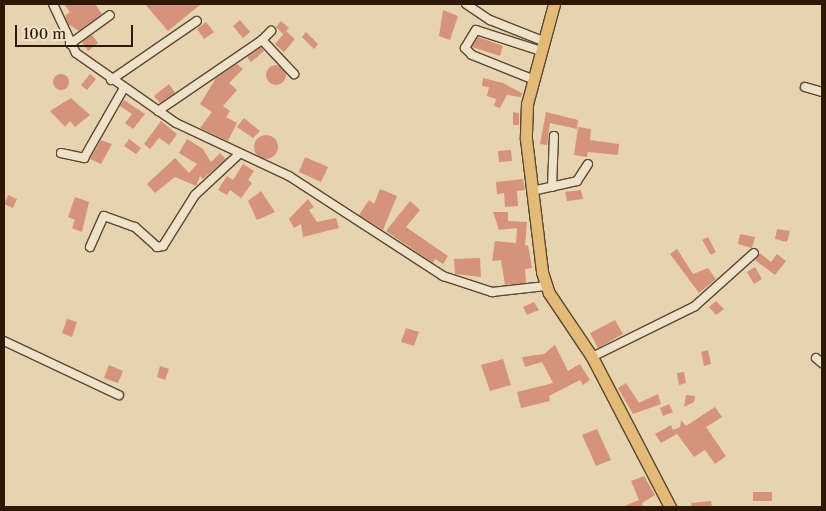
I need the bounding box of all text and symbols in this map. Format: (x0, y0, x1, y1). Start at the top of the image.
scale bar (18, 15, 135, 47)
text: 100 m (23, 24, 66, 43)

